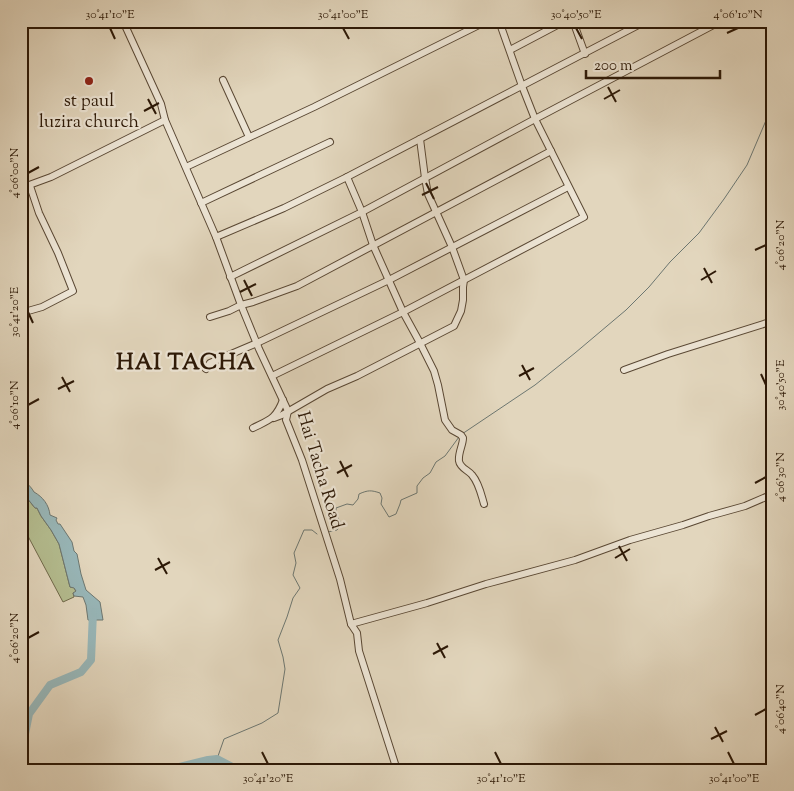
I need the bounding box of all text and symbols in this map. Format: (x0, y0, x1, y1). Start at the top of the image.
text: 30°41'10"E (86, 6, 135, 24)
text: 30°41'00"E (318, 6, 369, 24)
text: 30°40'50"E (551, 6, 602, 24)
text: 4°06'10"N (714, 6, 763, 24)
scale bar (586, 48, 720, 80)
text: 200 m (594, 56, 633, 77)
marker: st paul luzira church (83, 75, 95, 87)
place label: st paul luzira church (39, 89, 139, 136)
text: 4°06'00"N (6, 147, 24, 198)
text: 4°06'20"N (772, 219, 790, 270)
text: 30°41'20"E (6, 286, 24, 337)
district label: HAI TACHA (116, 348, 256, 380)
text: 30°40'50"E (772, 359, 790, 410)
text: 4°06'10"N (6, 380, 24, 429)
street label: Hai Tacha Road (289, 409, 349, 533)
text: 4°06'30"N (772, 452, 790, 502)
text: 4°06'20"N (6, 612, 24, 663)
text: 4°06'40"N (772, 684, 790, 734)
text: 30°41'20"E (243, 770, 294, 788)
text: 30°41'10"E (477, 770, 526, 788)
text: 30°41'00"E (709, 770, 760, 788)

